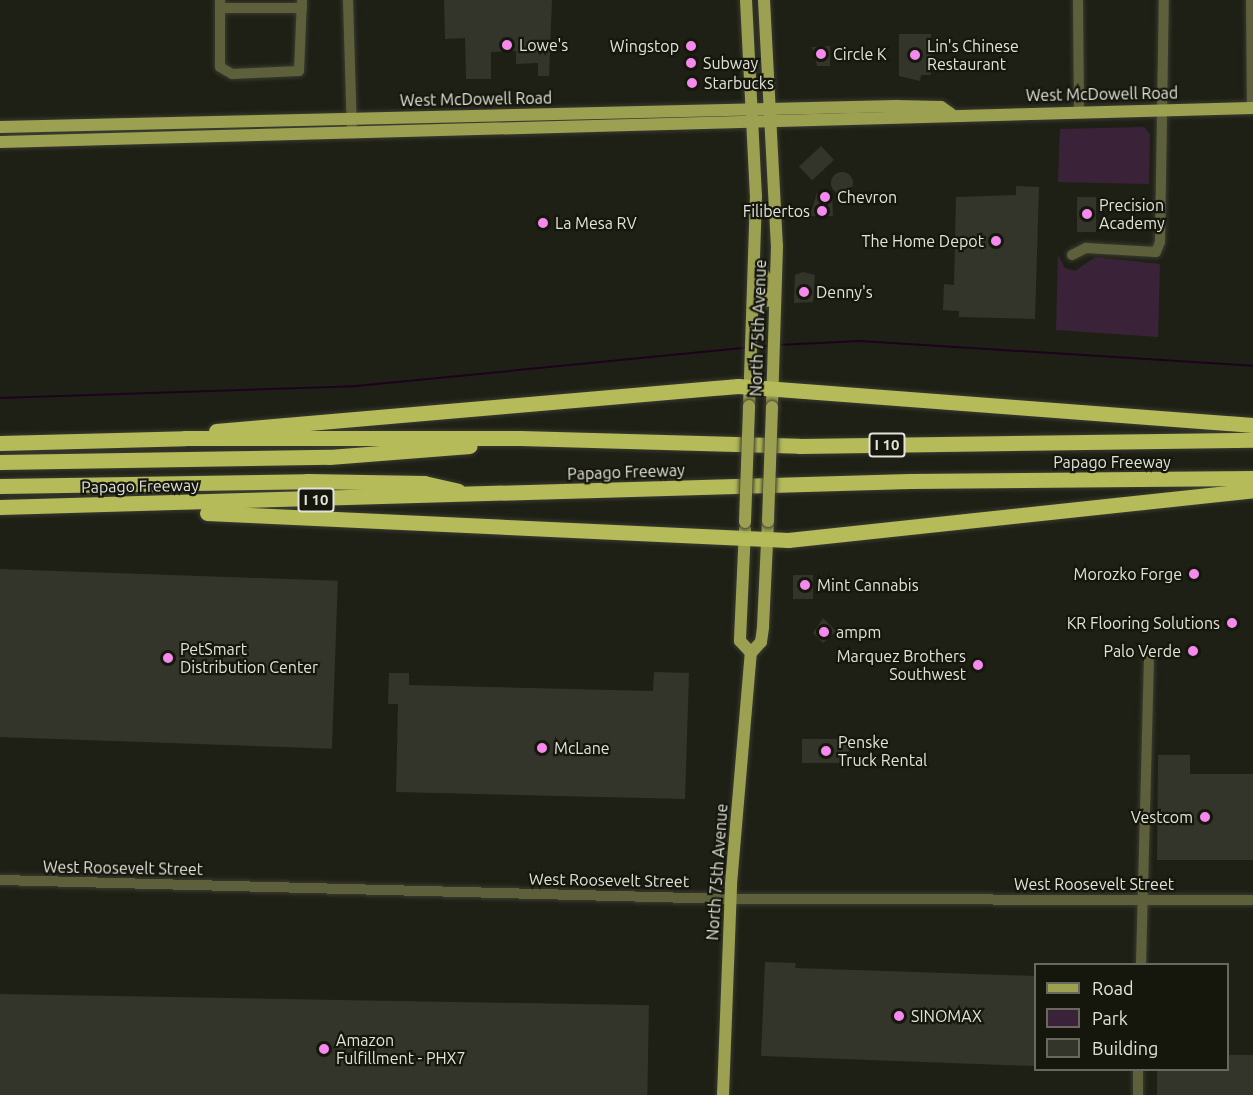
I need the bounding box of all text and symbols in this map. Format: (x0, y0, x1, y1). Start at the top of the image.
place label: Lowe's (519, 35, 568, 55)
place label: Wingstop (610, 36, 679, 56)
place label: Lin's Chinese Restaurant (927, 36, 1019, 74)
marker: Lowe's (500, 38, 514, 52)
marker: Wingstop (684, 39, 698, 53)
place label: Circle K (833, 44, 887, 64)
marker: Circle K (814, 47, 828, 61)
marker: Lin's Chinese Restaurant (908, 48, 922, 62)
place label: Subway (703, 53, 758, 73)
marker: Subway (684, 56, 698, 70)
place label: Starbucks (704, 73, 774, 93)
marker: Starbucks (685, 76, 699, 90)
street label: West McDowell Road (1026, 83, 1178, 105)
street label: West McDowell Road (400, 88, 552, 110)
place label: Chevron (837, 187, 897, 207)
marker: Chevron (818, 190, 832, 204)
place label: Precision Academy (1099, 195, 1165, 233)
place label: Filibertos (743, 201, 810, 221)
marker: Filibertos (815, 204, 829, 218)
marker: Precision Academy (1080, 207, 1094, 221)
place label: La Mesa RV (555, 213, 637, 233)
marker: La Mesa RV (536, 216, 550, 230)
place label: The Home Depot (862, 231, 984, 251)
marker: The Home Depot (989, 234, 1003, 248)
street label: North 75th Avenue (746, 259, 770, 397)
place label: Denny's (816, 282, 873, 302)
marker: Denny's (797, 285, 811, 299)
road number: I 10 (868, 433, 906, 457)
street label: Papago Freeway (1053, 452, 1171, 472)
street label: Papago Freeway (567, 460, 685, 484)
street label: Papago Freeway (81, 475, 199, 497)
road number: I 10 (296, 488, 336, 512)
place label: Morozko Forge (1073, 564, 1182, 584)
marker: Morozko Forge (1187, 567, 1201, 581)
place label: Mint Cannabis (817, 575, 919, 595)
marker: Mint Cannabis (798, 578, 812, 592)
place label: KR Flooring Solutions (1067, 613, 1220, 633)
marker: KR Flooring Solutions (1225, 616, 1239, 630)
place label: ampm (836, 622, 881, 642)
marker: ampm (817, 625, 831, 639)
place label: PetSmart Distribution Center (180, 639, 318, 677)
place label: Palo Verde (1103, 641, 1181, 661)
marker: Palo Verde (1186, 644, 1200, 658)
place label: Marquez Brothers Southwest (837, 646, 966, 684)
marker: PetSmart Distribution Center (161, 651, 175, 665)
marker: Marquez Brothers Southwest (971, 658, 985, 672)
place label: Penske Truck Rental (838, 732, 927, 770)
place label: McLane (554, 738, 610, 758)
marker: McLane (535, 741, 549, 755)
marker: Penske Truck Rental (819, 744, 833, 758)
street label: North 75th Avenue (703, 803, 731, 941)
place label: Vestcom (1131, 807, 1193, 827)
marker: Vestcom (1198, 810, 1212, 824)
street label: West Roosevelt Street (43, 857, 203, 879)
street label: West Roosevelt Street (529, 869, 689, 891)
street label: West Roosevelt Street (1014, 874, 1174, 894)
legend (1034, 963, 1229, 1071)
text: Road (1092, 978, 1134, 998)
place label: SINOMAX (911, 1006, 982, 1026)
text: Park (1092, 1008, 1128, 1028)
marker: SINOMAX (892, 1009, 906, 1023)
place label: Amazon Fulfillment - PHX7 (336, 1030, 465, 1068)
text: Building (1092, 1038, 1158, 1058)
marker: Amazon Fulfillment - PHX7 (317, 1042, 331, 1056)

